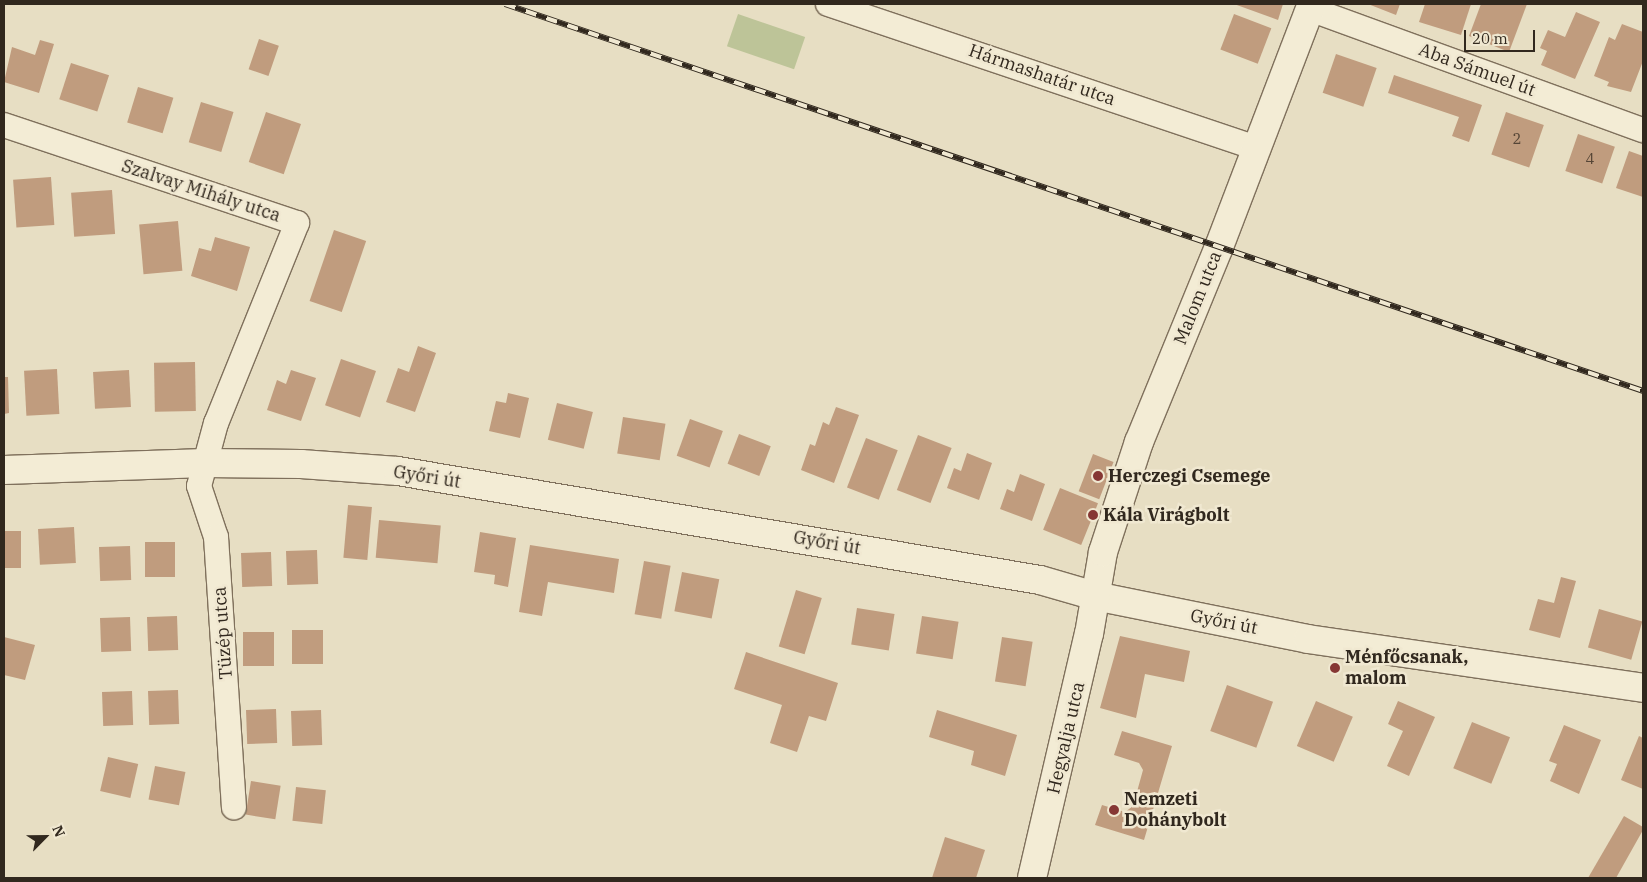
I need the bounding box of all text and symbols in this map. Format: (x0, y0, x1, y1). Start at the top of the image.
scale bar (1467, 20, 1538, 52)
text: 20 m (1472, 29, 1508, 48)
street label: Aba Sámuel út (1416, 39, 1538, 101)
street label: Hármashatár utca (966, 40, 1118, 110)
house number: 2 (1513, 130, 1521, 148)
house number: 4 (1586, 150, 1594, 168)
street label: Szalvay Mihály utca (119, 155, 283, 227)
street label: Malom utca (1169, 248, 1227, 348)
street label: Győri út (392, 461, 462, 493)
place label: Herczegi Csemege (1108, 465, 1270, 487)
marker: Herczegi Csemege (1092, 470, 1104, 482)
place label: Kála Virágbolt (1103, 504, 1229, 526)
marker: Kála Virágbolt (1087, 509, 1099, 521)
street label: Győri út (792, 526, 862, 560)
street label: Tüzép utca (209, 586, 237, 680)
street label: Győri út (1189, 605, 1259, 639)
place label: Ménfőcsanak, malom (1345, 647, 1468, 690)
marker: Ménfőcsanak, malom (1329, 662, 1341, 674)
street label: Hegyalja utca (1043, 680, 1089, 796)
place label: Nemzeti Dohánybolt (1124, 789, 1226, 832)
marker: Nemzeti Dohánybolt (1108, 804, 1120, 816)
north arrow (20, 812, 70, 862)
text: N (48, 823, 69, 840)

